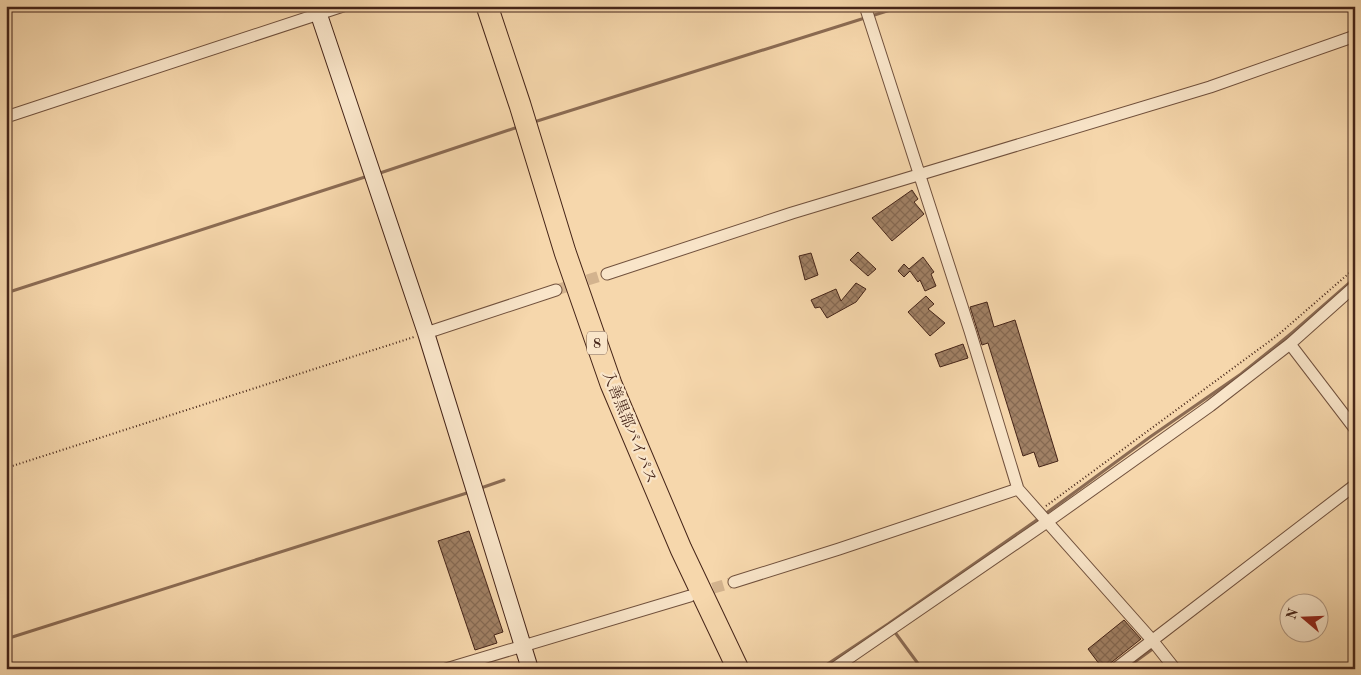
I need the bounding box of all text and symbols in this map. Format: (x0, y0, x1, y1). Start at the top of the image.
road number: 8 (587, 332, 607, 354)
street label: 入善黒部バイパス (599, 369, 660, 486)
north arrow (1278, 592, 1328, 642)
text: N (1284, 606, 1301, 621)

